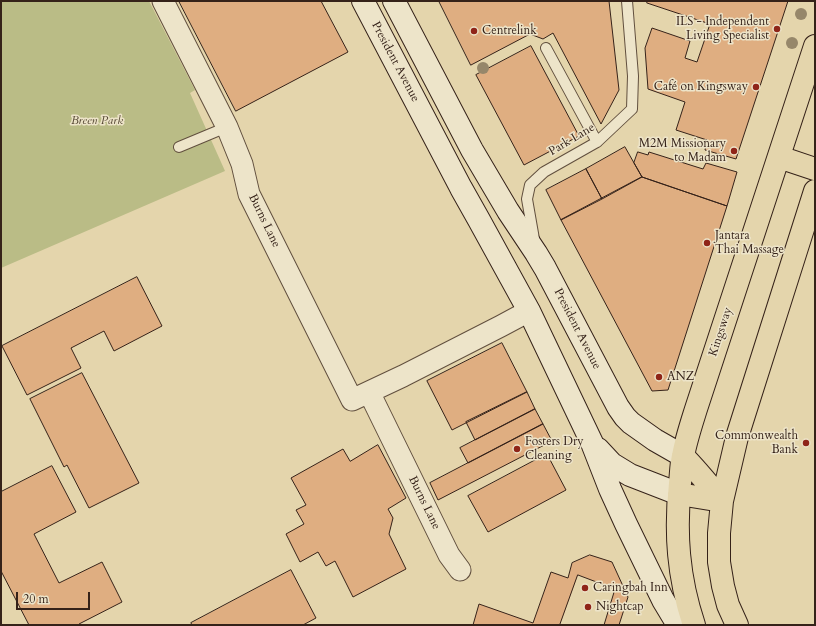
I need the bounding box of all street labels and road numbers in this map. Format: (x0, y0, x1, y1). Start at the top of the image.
street label: President Avenue (368, 19, 422, 105)
street label: Park Lane (546, 121, 598, 159)
street label: Burns Lane (245, 192, 283, 250)
street label: President Avenue (550, 286, 604, 372)
street label: Kingsway (706, 306, 736, 358)
street label: Burns Lane (405, 474, 443, 532)

